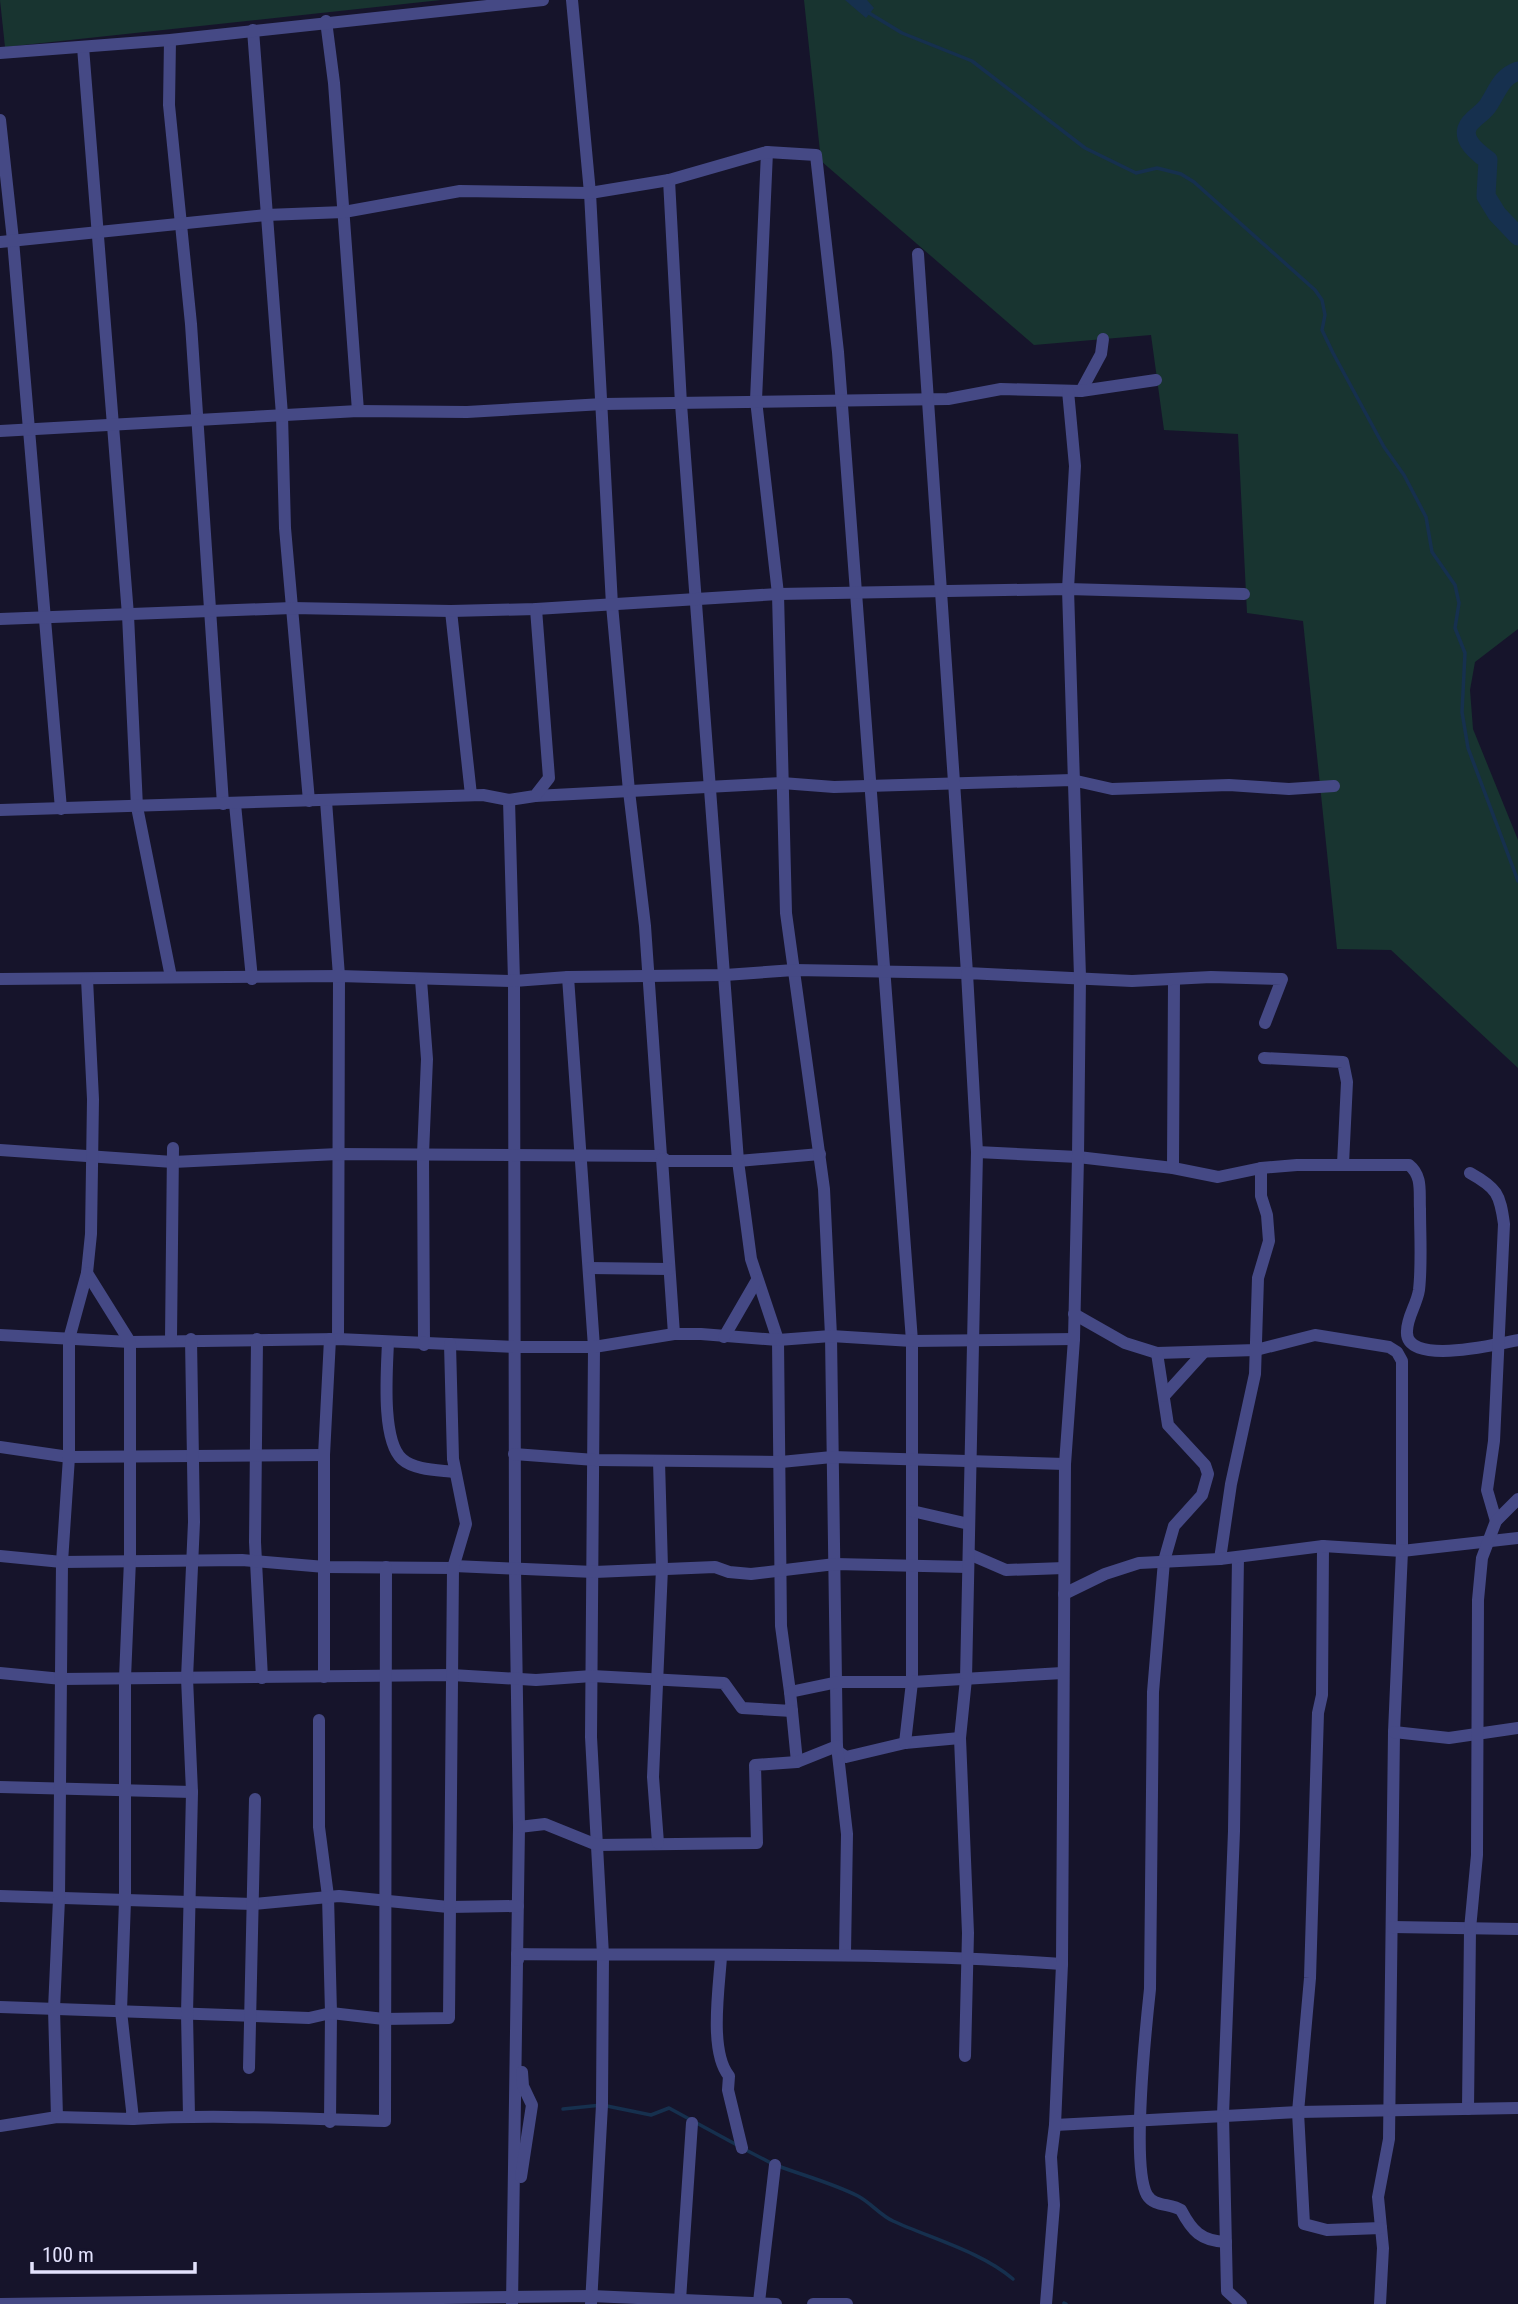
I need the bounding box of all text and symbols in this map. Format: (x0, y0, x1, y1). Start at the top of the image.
scale bar (32, 2230, 194, 2274)
text: 100 m (42, 2243, 94, 2267)

